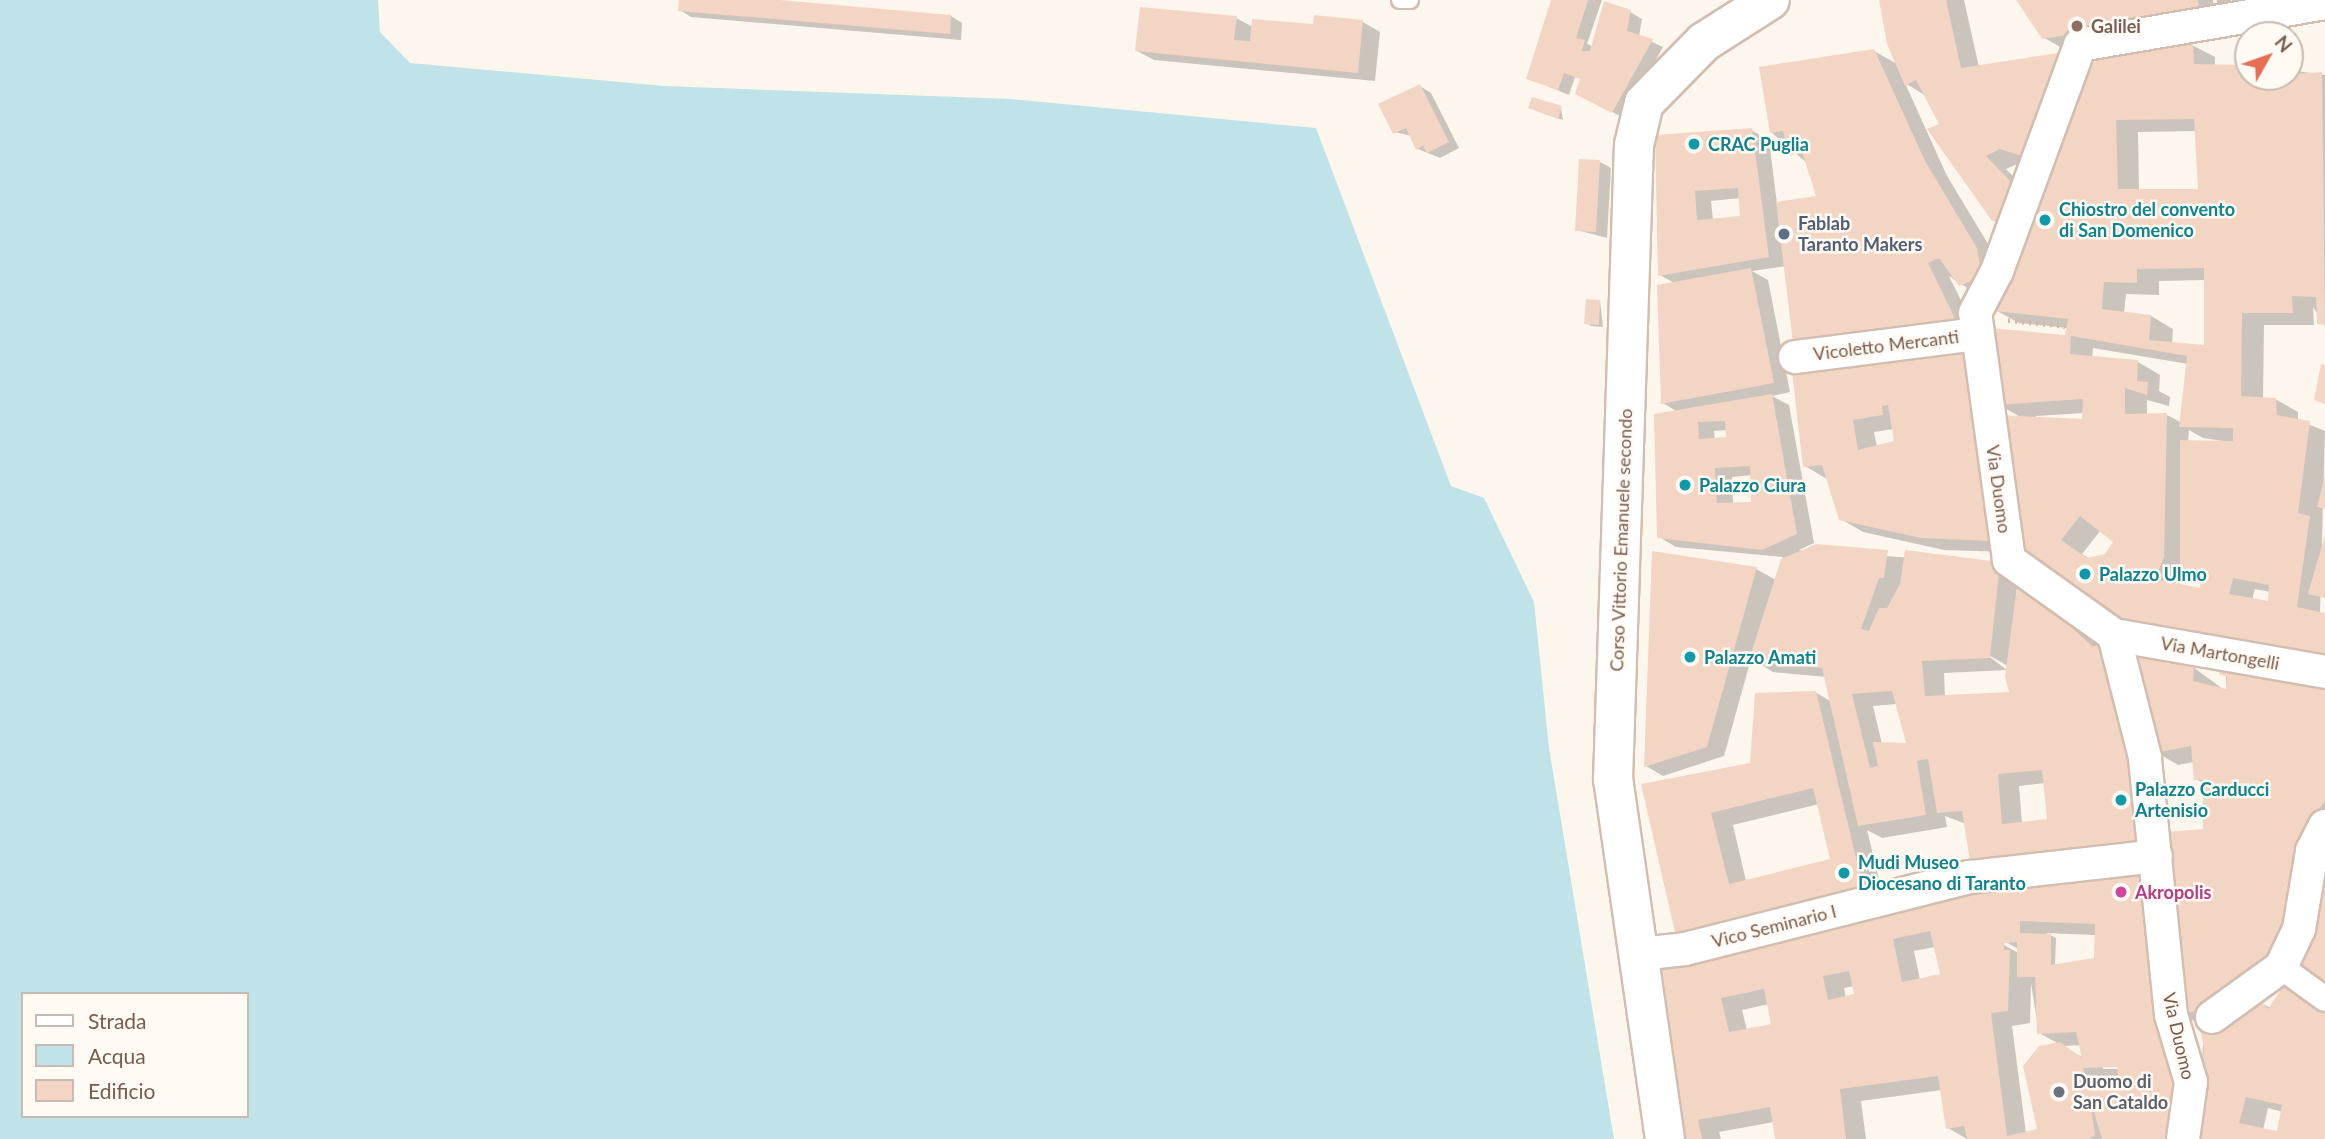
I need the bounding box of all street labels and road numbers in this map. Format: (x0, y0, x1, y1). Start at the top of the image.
street label: Vicoletto Mercanti (1812, 325, 1960, 365)
street label: Corso Vittorio Emanuele secondo (1606, 408, 1636, 672)
street label: Via Duomo (1982, 444, 2016, 534)
street label: Via Martongelli (2159, 632, 2281, 674)
street label: Vico Seminario I (1709, 900, 1839, 952)
street label: Via Duomo (2158, 990, 2200, 1082)

